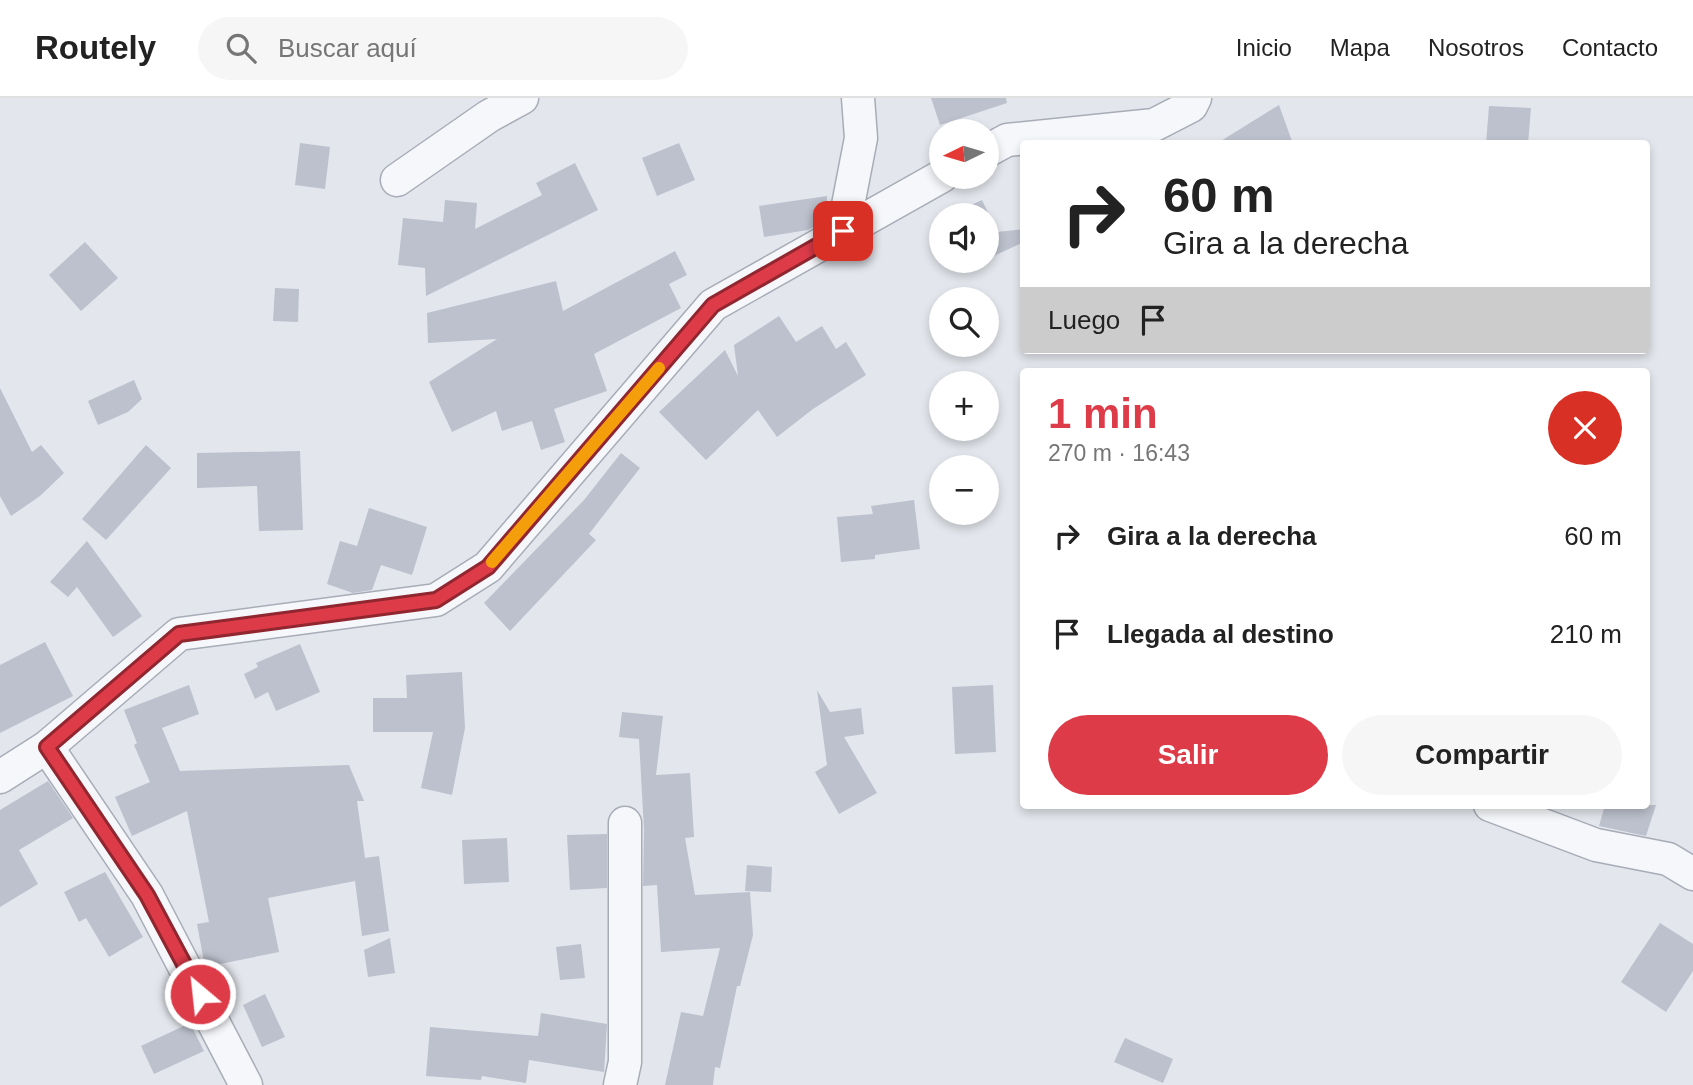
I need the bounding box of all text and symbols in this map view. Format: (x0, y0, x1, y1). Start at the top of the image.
search box (198, 17, 688, 80)
text: Routely (35, 29, 156, 66)
icon: search (222, 29, 260, 67)
text: Buscar aquí (278, 33, 417, 63)
text: Inicio (1236, 34, 1292, 61)
text: Mapa (1330, 34, 1390, 61)
text: Nosotros (1428, 34, 1524, 61)
text: Contacto (1562, 34, 1658, 61)
north arrow (929, 119, 999, 189)
map controls (929, 119, 999, 525)
icon: right (1048, 168, 1139, 259)
text: 60 m (1163, 168, 1275, 222)
pin (813, 201, 873, 261)
button: sound (929, 203, 999, 273)
icon: arrive (824, 212, 862, 250)
text: Gira a la derecha (1163, 225, 1408, 261)
button: search (929, 287, 999, 357)
icon: arrive (1134, 301, 1172, 339)
text: Luego (1048, 305, 1120, 335)
button: + (929, 371, 999, 441)
text: 1 min (1048, 390, 1158, 437)
button: close (1548, 391, 1622, 465)
text: 270 m · 16:43 (1048, 440, 1190, 466)
button: − (929, 455, 999, 525)
icon: right (1048, 517, 1086, 555)
text: Gira a la derecha (1107, 521, 1317, 551)
text: 60 m (1564, 521, 1622, 551)
icon: arrive (1048, 615, 1086, 653)
text: Llegada al destino (1107, 619, 1334, 649)
text: 210 m (1550, 619, 1622, 649)
button: Salir (1048, 715, 1328, 795)
button: Compartir (1342, 715, 1622, 795)
position arrow (163, 957, 237, 1031)

